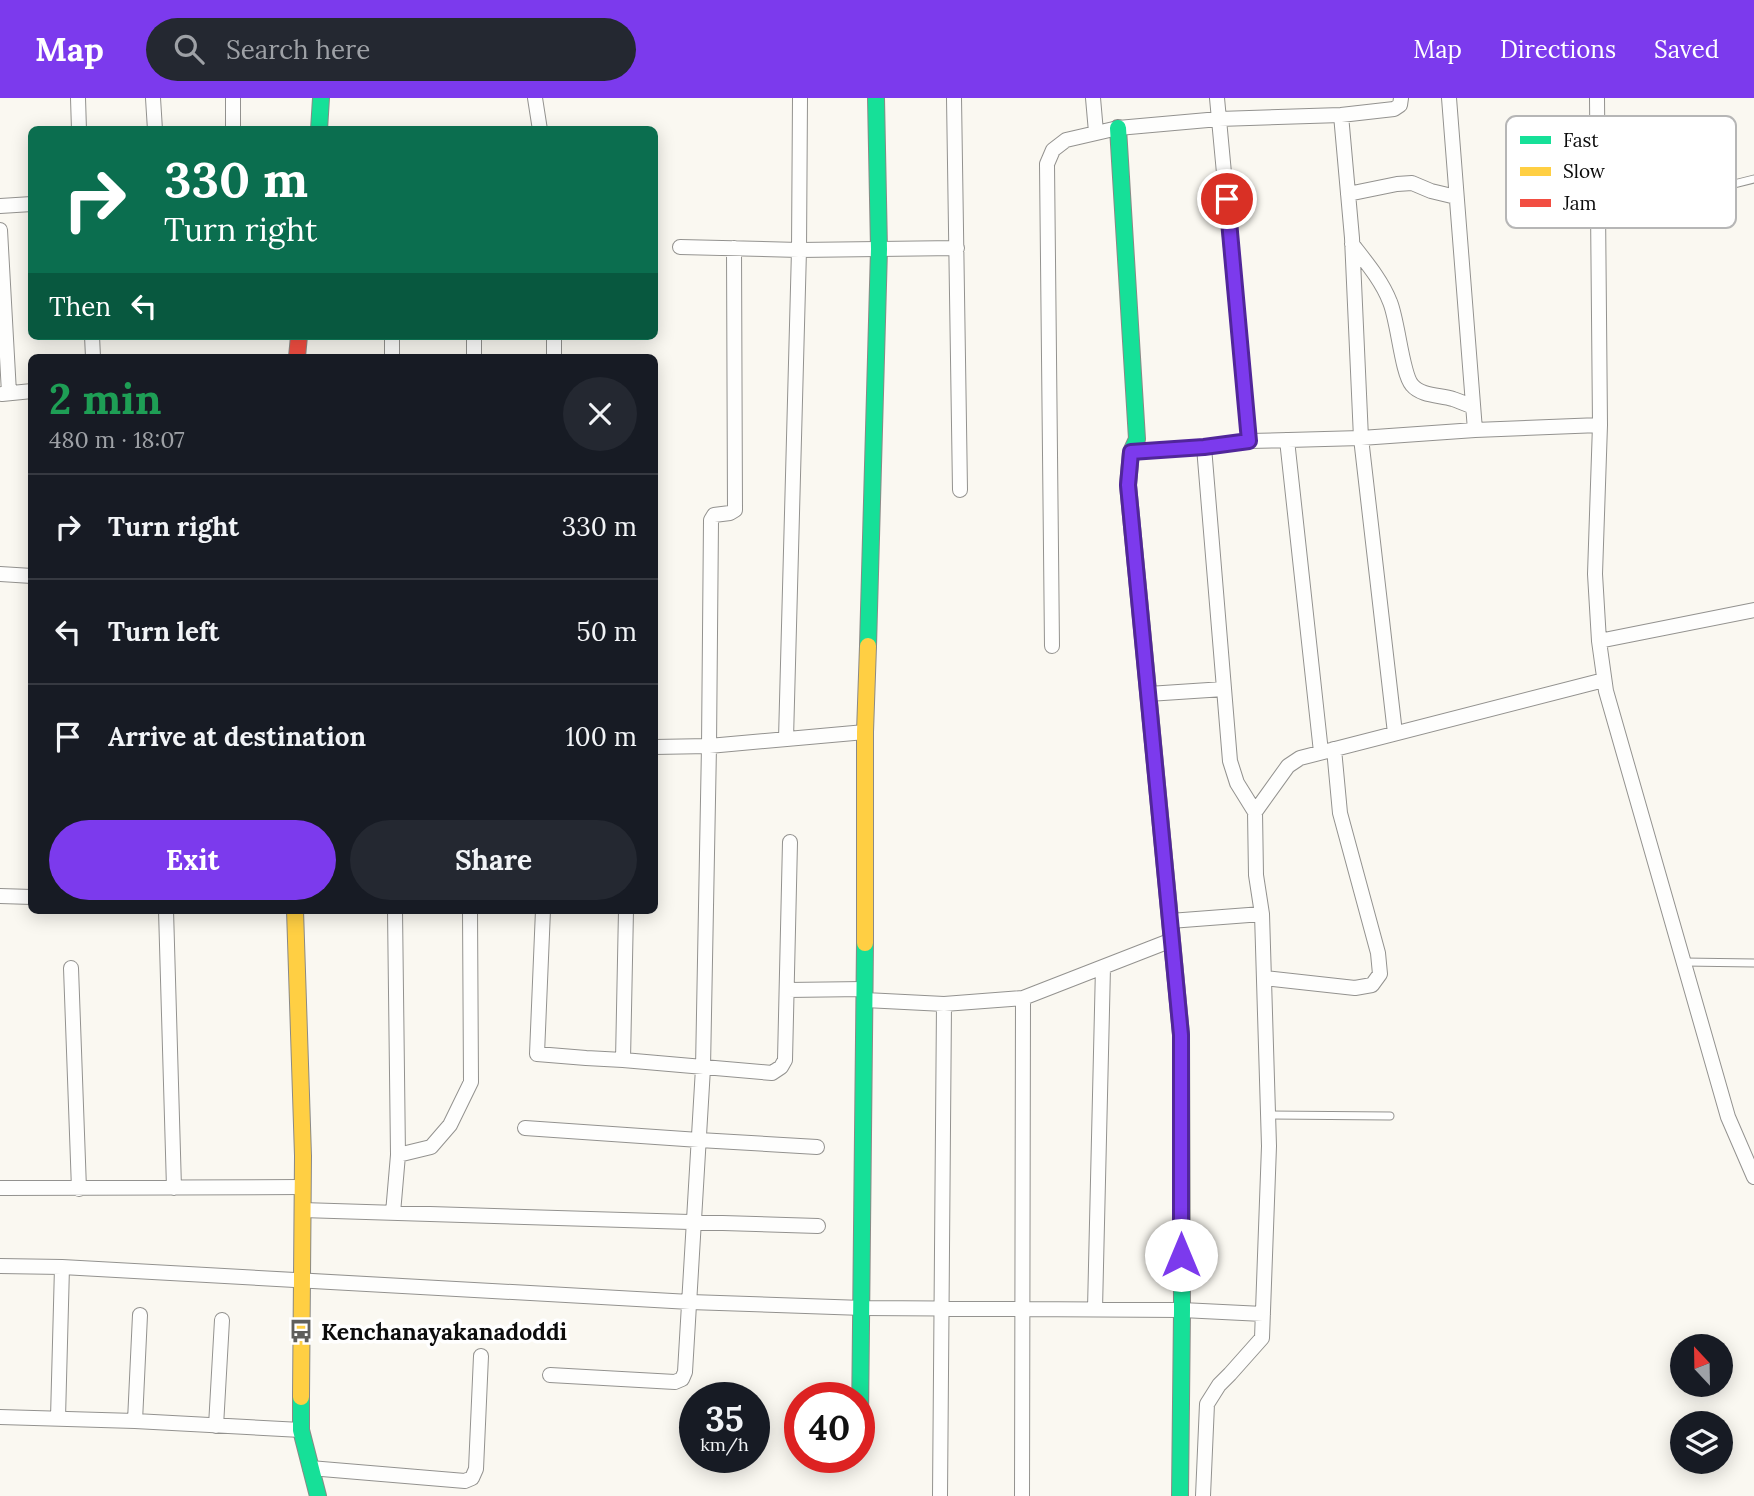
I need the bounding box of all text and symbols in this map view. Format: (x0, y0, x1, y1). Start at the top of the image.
search box (146, 18, 636, 81)
text: Map (35, 28, 104, 70)
icon: search (170, 30, 208, 68)
text: Search here (226, 33, 370, 66)
text: Map (1413, 34, 1462, 65)
text: Directions (1500, 34, 1616, 65)
text: Saved (1654, 34, 1719, 65)
legend (1506, 116, 1736, 228)
text: Fast (1563, 128, 1599, 152)
text: 330 m (164, 148, 308, 210)
icon: right (49, 154, 140, 245)
text: Slow (1563, 159, 1606, 183)
pin (1197, 169, 1257, 229)
icon: arrive (1208, 180, 1246, 218)
text: Jam (1562, 191, 1597, 215)
text: Turn right (164, 209, 317, 250)
icon: left (125, 287, 163, 325)
text: Then (49, 290, 111, 323)
text: 2 min (49, 372, 162, 426)
button: close (563, 377, 637, 451)
text: 480 m · 18:07 (49, 425, 185, 454)
icon: right (49, 508, 87, 546)
text: Turn right (108, 510, 239, 543)
text: 330 m (562, 510, 637, 543)
icon: left (49, 613, 87, 651)
text: Turn left (108, 615, 219, 648)
text: 50 m (577, 615, 637, 648)
icon: arrive (49, 718, 87, 756)
text: Arrive at destination (108, 720, 366, 753)
text: 100 m (565, 720, 637, 753)
button: Exit (49, 820, 336, 900)
button: Share (350, 820, 637, 900)
position arrow (1144, 1218, 1218, 1292)
bus stop icon: Kenchanayakanadoddi (287, 1317, 315, 1345)
place label: Kenchanayakanadoddi (321, 1317, 567, 1346)
north arrow (1670, 1334, 1732, 1396)
map controls (1670, 1334, 1733, 1474)
speed limit sign: 40 (784, 1382, 875, 1473)
text: 35 (705, 1396, 744, 1441)
button: layers (1670, 1411, 1733, 1474)
text: km/h (700, 1433, 749, 1456)

